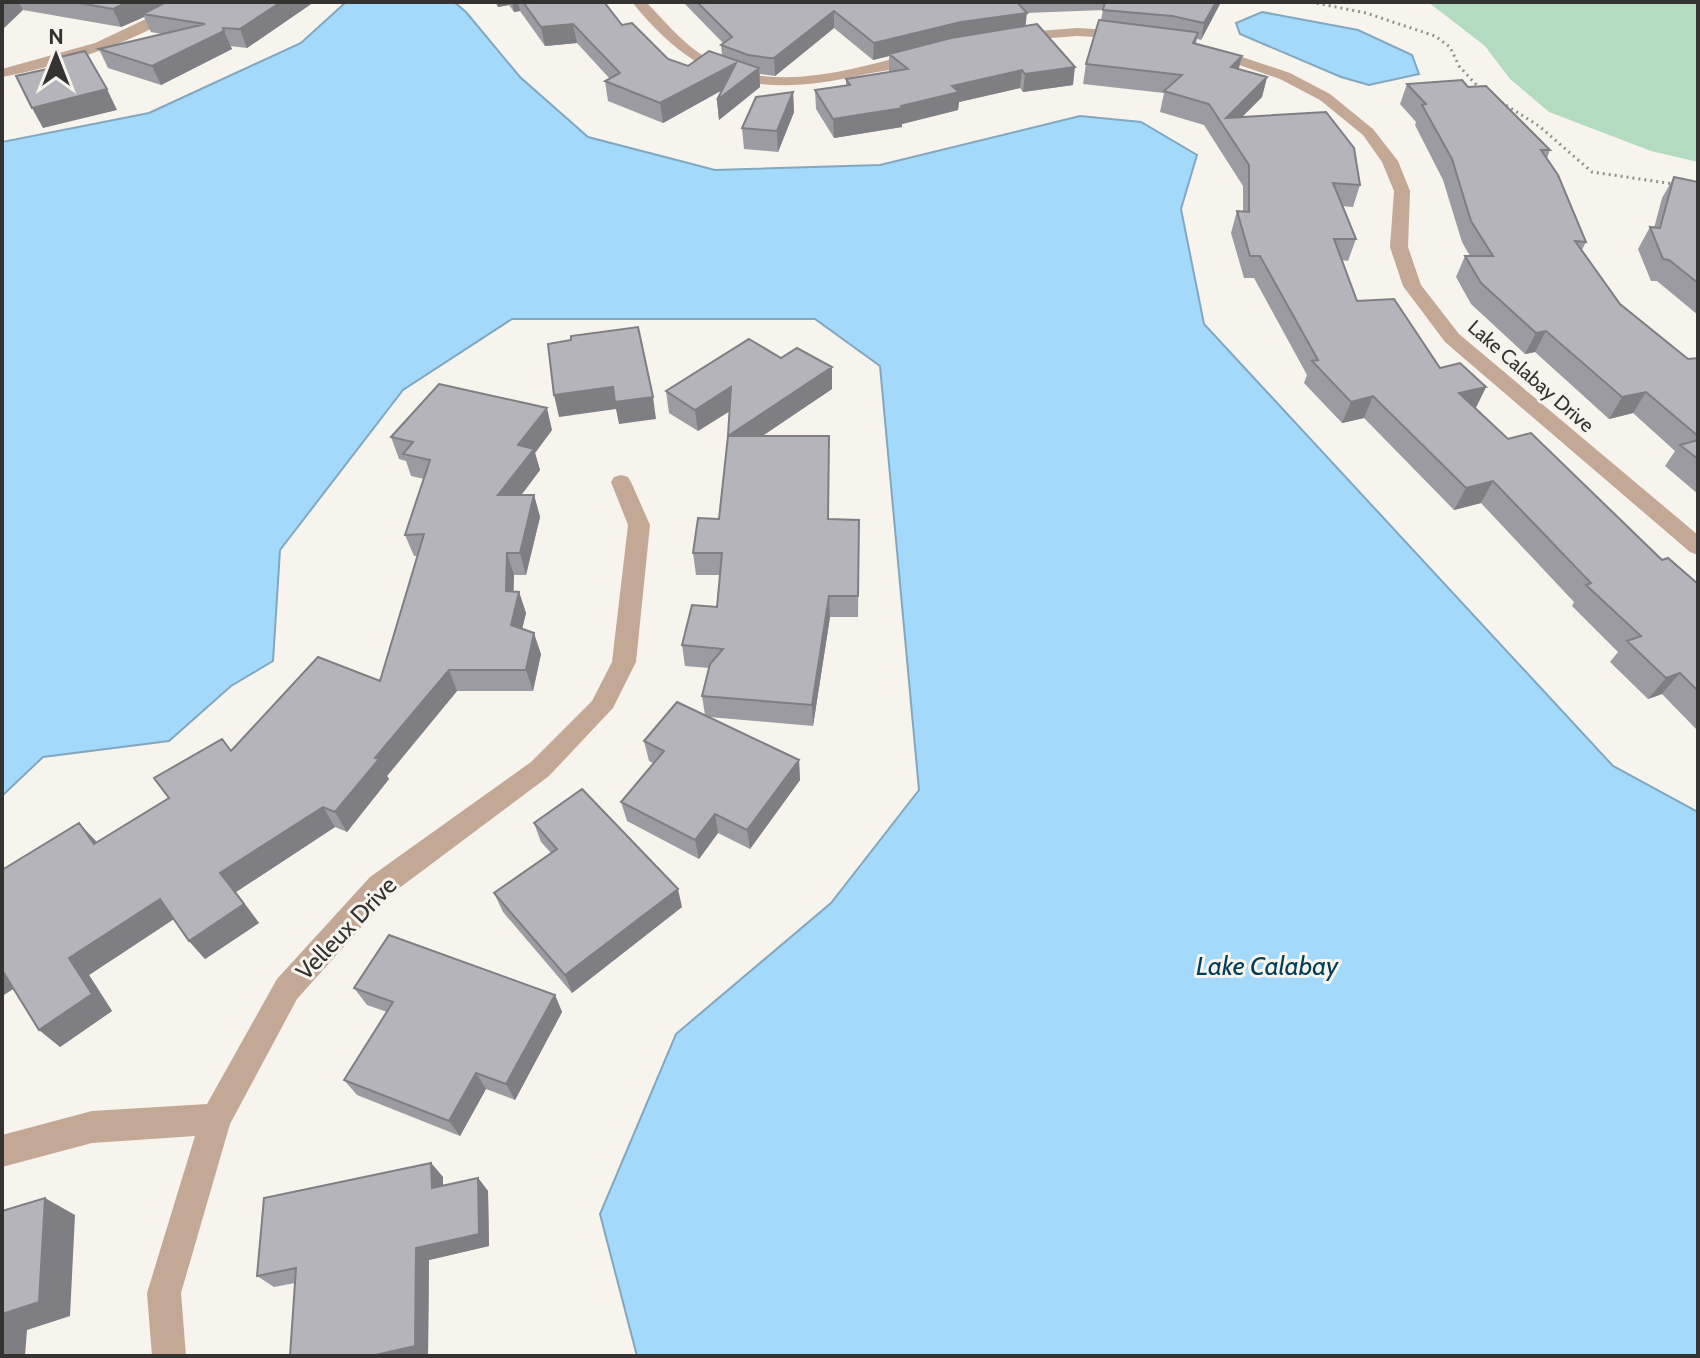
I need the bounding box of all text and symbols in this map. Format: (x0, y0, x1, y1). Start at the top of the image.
north arrow (16, 16, 96, 96)
text: N (48, 23, 64, 50)
street label: Lake Calabay Drive (1463, 315, 1599, 437)
street label: Velleux Drive (290, 870, 402, 986)
water label: Lake Calabay (1196, 950, 1339, 982)

